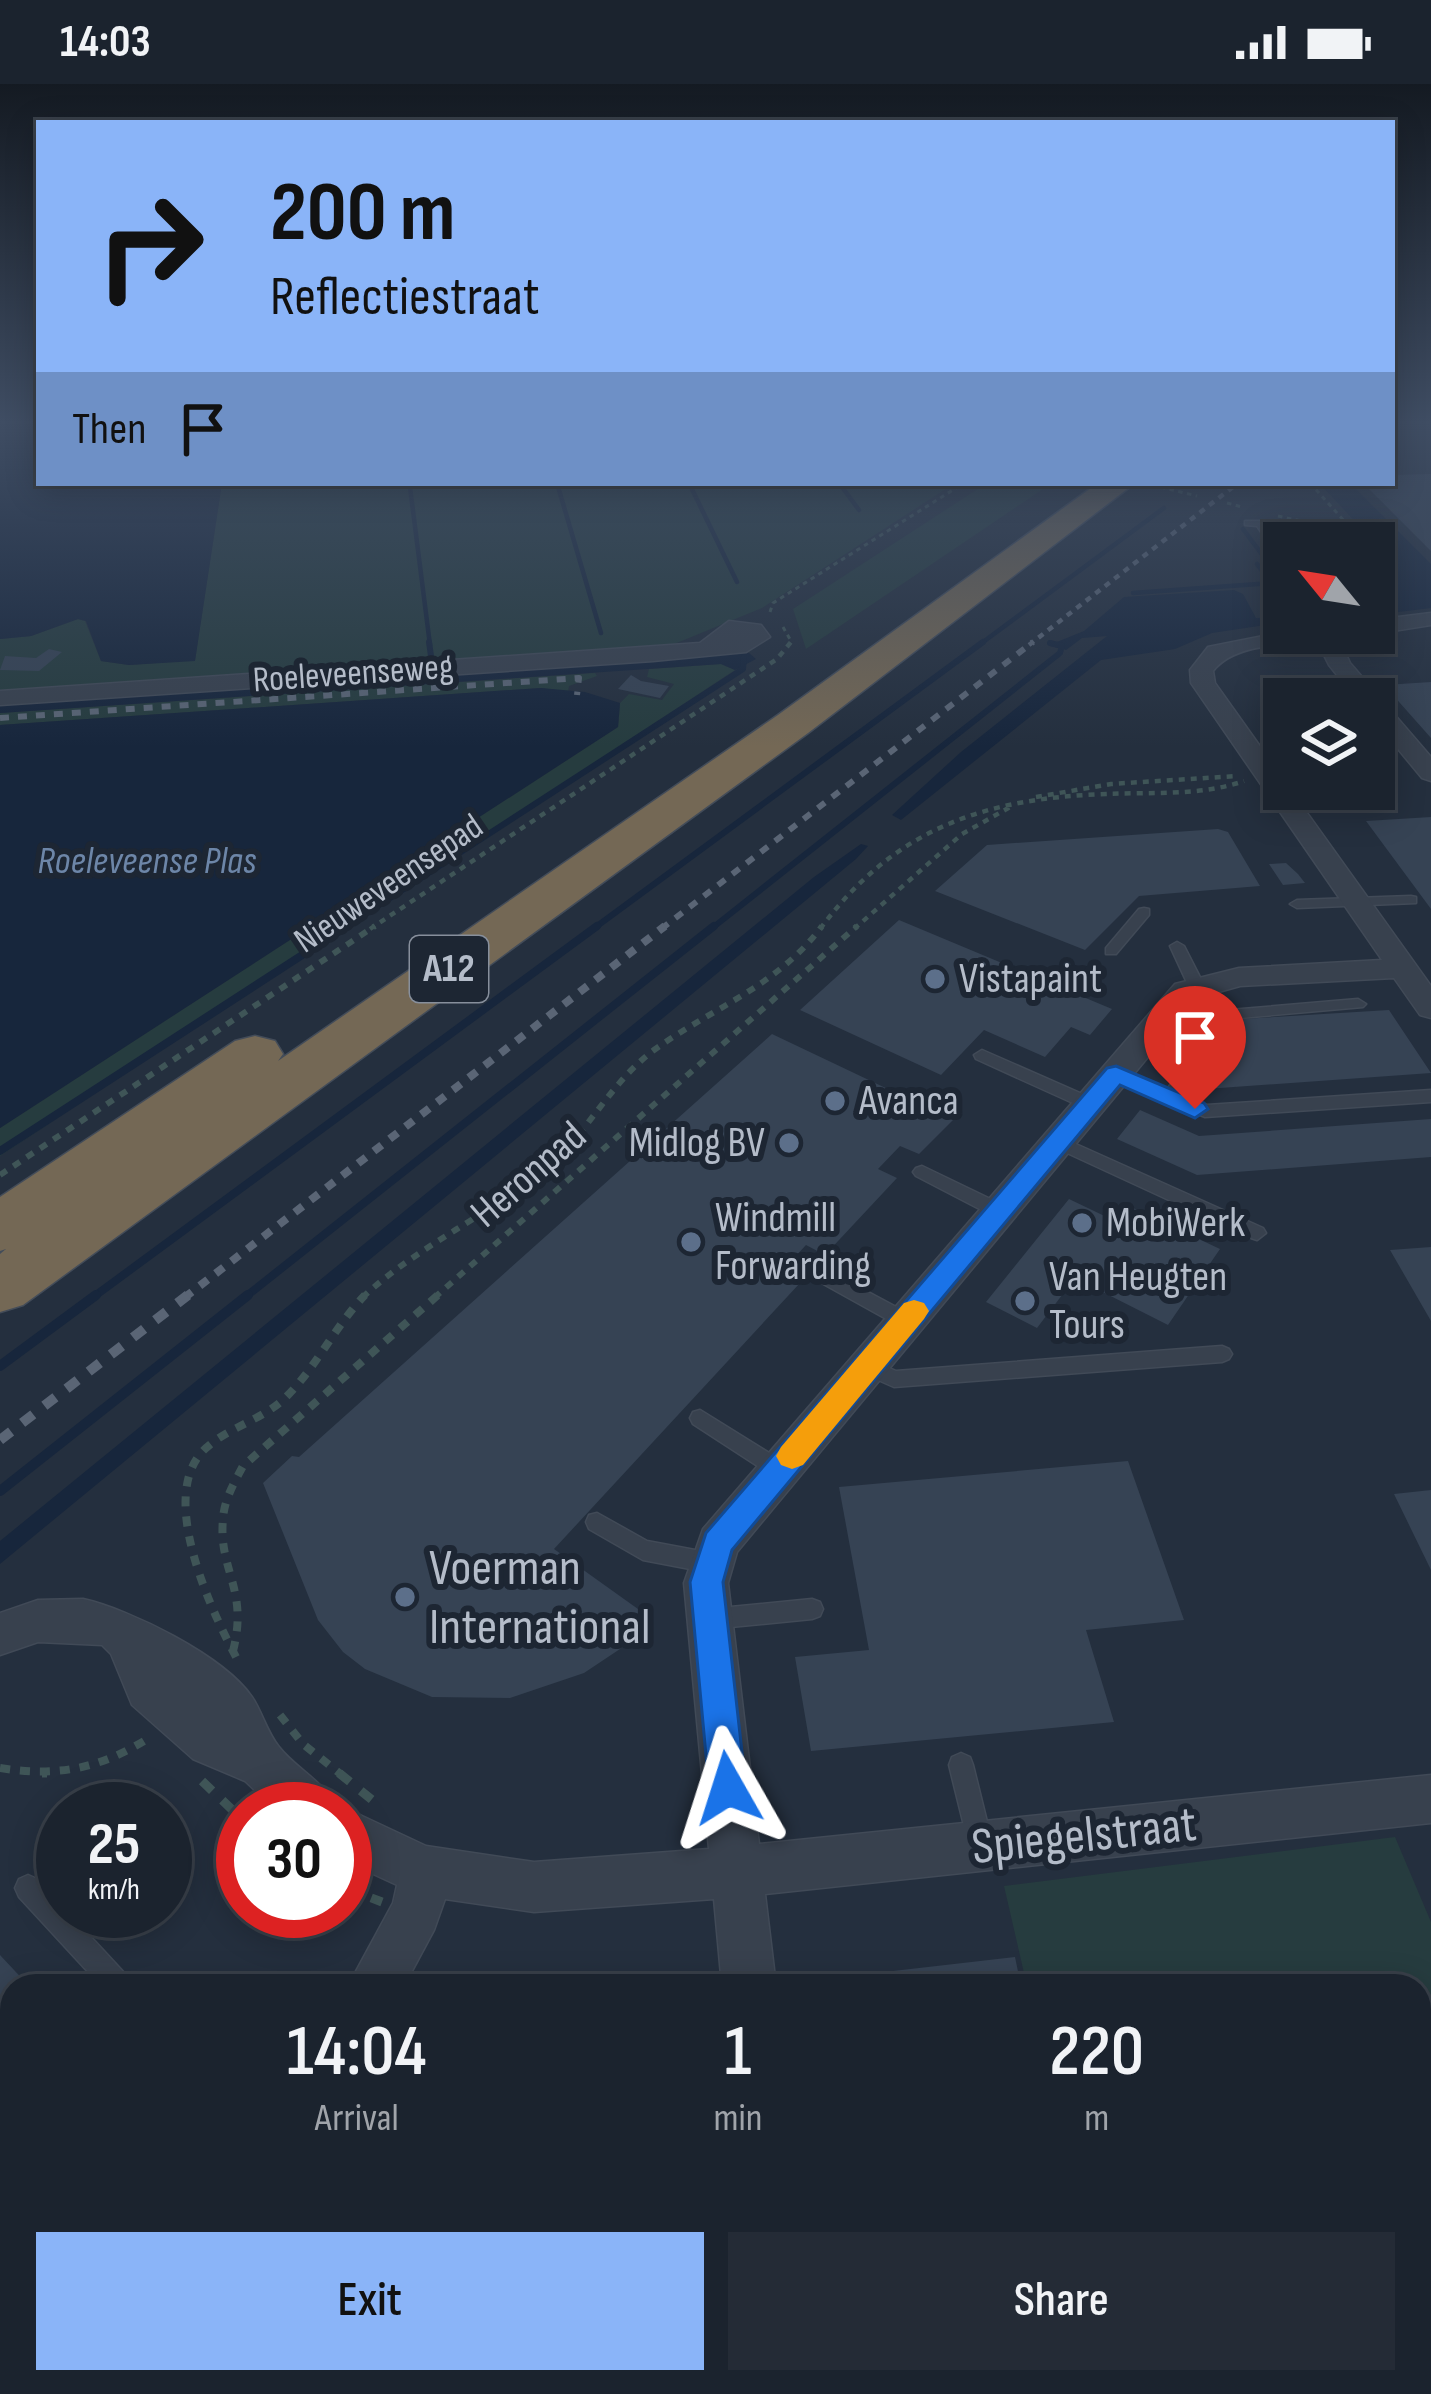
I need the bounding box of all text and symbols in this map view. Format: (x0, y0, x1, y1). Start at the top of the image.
text: 14:03 (60, 15, 151, 70)
text: 200 m (270, 163, 456, 264)
icon: right (72, 168, 228, 324)
text: Reflectiestraat (270, 265, 539, 330)
icon: arrive (170, 396, 236, 462)
text: Then (72, 402, 146, 457)
north arrow (1263, 522, 1395, 654)
map controls (1263, 522, 1395, 810)
street label: Roeleveenseweg (251, 646, 455, 702)
button: layers (1263, 678, 1395, 810)
street label: Nieuweveensepad (287, 805, 491, 963)
water label: Roeleveense Plas (37, 838, 257, 885)
road number: A12 (410, 936, 488, 1002)
place label: Vistapaint (959, 954, 1102, 1005)
marker: Vistapaint (922, 966, 948, 992)
pin (1144, 986, 1246, 1109)
icon: arrive (1162, 1004, 1228, 1070)
place label: Avanca (858, 1076, 959, 1127)
marker: Avanca (822, 1088, 848, 1114)
street label: Heronpad (461, 1111, 597, 1239)
place label: Midlog BV (629, 1118, 765, 1169)
marker: Midlog BV (776, 1130, 802, 1156)
place label: Windmill Forwarding (715, 1193, 871, 1292)
place label: MobiWerk (1106, 1198, 1245, 1249)
marker: MobiWerk (1069, 1210, 1095, 1236)
marker: Windmill Forwarding (678, 1229, 704, 1255)
place label: Van Heugten Tours (1049, 1252, 1227, 1351)
marker: Van Heugten Tours (1012, 1288, 1038, 1314)
place label: Voerman International (429, 1538, 650, 1658)
marker: Voerman International (392, 1584, 418, 1610)
position arrow (665, 1725, 791, 1851)
speed limit sign: 30 (216, 1782, 372, 1938)
street label: Spiegelstraat (969, 1794, 1199, 1878)
text: 25 (88, 1809, 140, 1881)
text: km/h (88, 1872, 140, 1908)
text: 14:04 (287, 2009, 427, 2096)
text: 1 (725, 2009, 751, 2096)
text: 220 (1049, 2009, 1144, 2096)
text: Arrival (315, 2095, 399, 2142)
text: min (714, 2095, 762, 2142)
text: m (1084, 2095, 1109, 2142)
button: Exit (36, 2232, 704, 2370)
button: Share (728, 2232, 1395, 2370)

